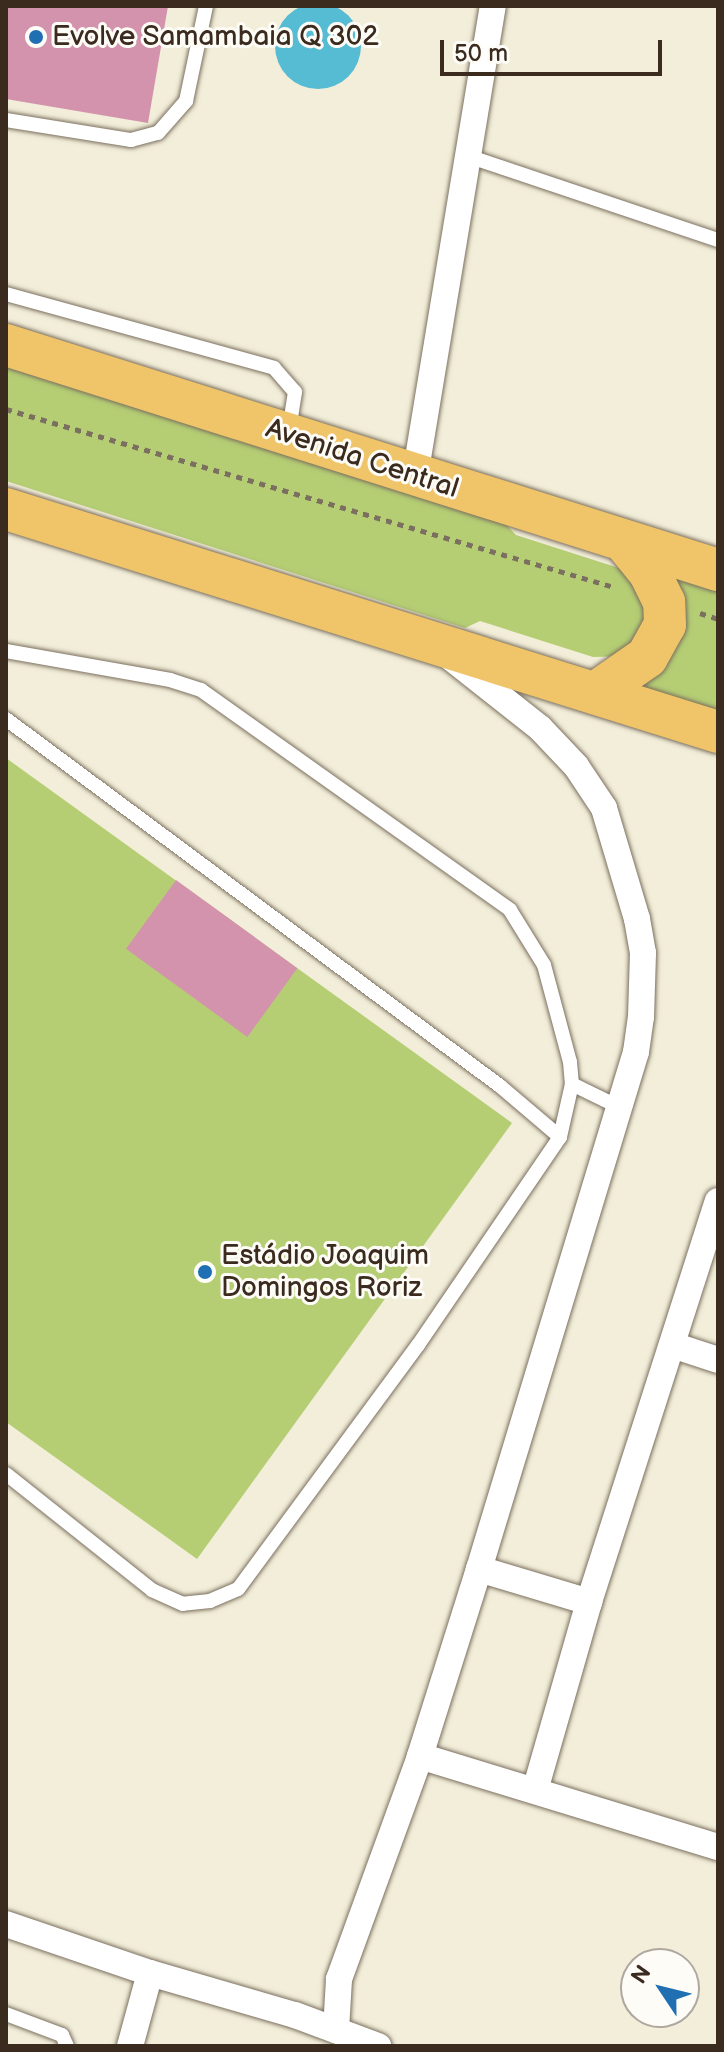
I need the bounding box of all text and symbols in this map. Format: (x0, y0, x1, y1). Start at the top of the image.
place label: Evolve Samambaia Q 302 (52, 20, 379, 54)
scale bar (444, 24, 666, 74)
marker: Evolve Samambaia Q 302 (27, 28, 45, 46)
text: 50 m (454, 39, 508, 68)
street label: Avenida Central (261, 412, 463, 506)
place label: Estádio Joaquim Domingos Roriz (221, 1239, 430, 1305)
marker: Estádio Joaquim Domingos Roriz (196, 1263, 214, 1281)
north arrow (620, 1948, 700, 2028)
text: N (626, 1961, 657, 1990)

